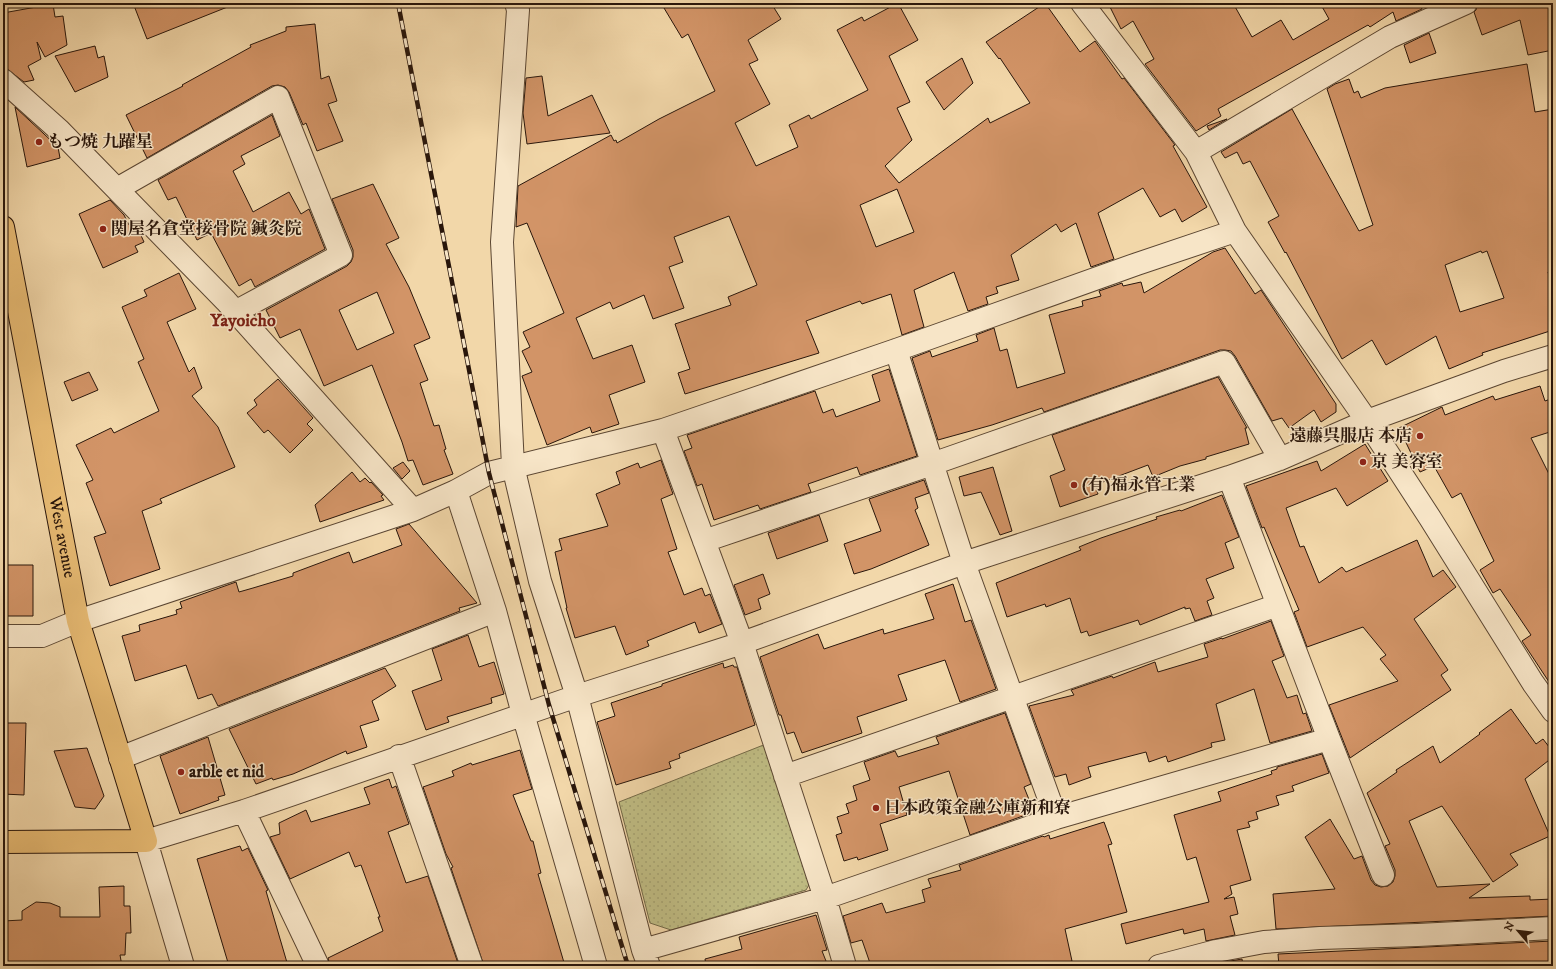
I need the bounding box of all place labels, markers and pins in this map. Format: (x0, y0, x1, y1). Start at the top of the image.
place label: もつ焼 九躍星 (47, 131, 153, 153)
marker: もつ焼 九躍星 (34, 137, 44, 147)
place label: 関屋名倉堂接骨院 鍼灸院 (111, 218, 302, 240)
marker: 関屋名倉堂接骨院 鍼灸院 (98, 224, 108, 234)
place label: 遠藤呉服店 本店 (1289, 425, 1412, 447)
marker: 遠藤呉服店 本店 (1415, 431, 1425, 441)
place label: 京 美容室 (1371, 451, 1443, 473)
marker: 京 美容室 (1358, 457, 1368, 467)
place label: (有)福永管工業 (1082, 474, 1195, 496)
marker: (有)福永管工業 (1069, 480, 1079, 490)
place label: arble et nid (189, 761, 265, 783)
marker: arble et nid (176, 767, 186, 777)
place label: 日本政策金融公庫新和寮 (884, 797, 1071, 819)
marker: 日本政策金融公庫新和寮 (871, 803, 881, 813)

